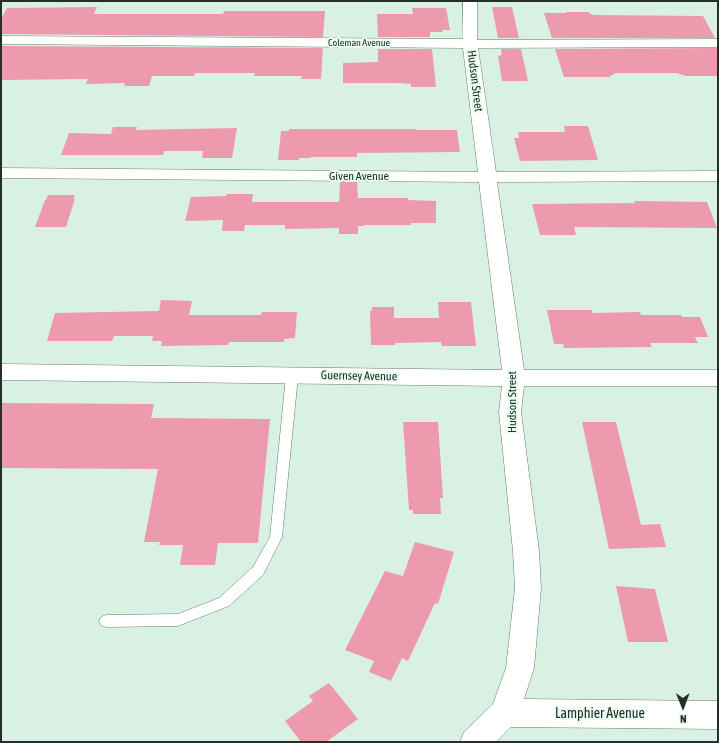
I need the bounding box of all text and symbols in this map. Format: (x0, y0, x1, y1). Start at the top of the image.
street label: Coleman Avenue (328, 37, 390, 49)
street label: Hudson Street (464, 49, 486, 113)
street label: Given Avenue (329, 169, 389, 183)
street label: Guernsey Avenue (321, 368, 397, 384)
street label: Hudson Street (505, 371, 519, 433)
north arrow (663, 687, 703, 727)
street label: Lamphier Avenue (555, 706, 645, 722)
text: N (680, 713, 687, 725)

